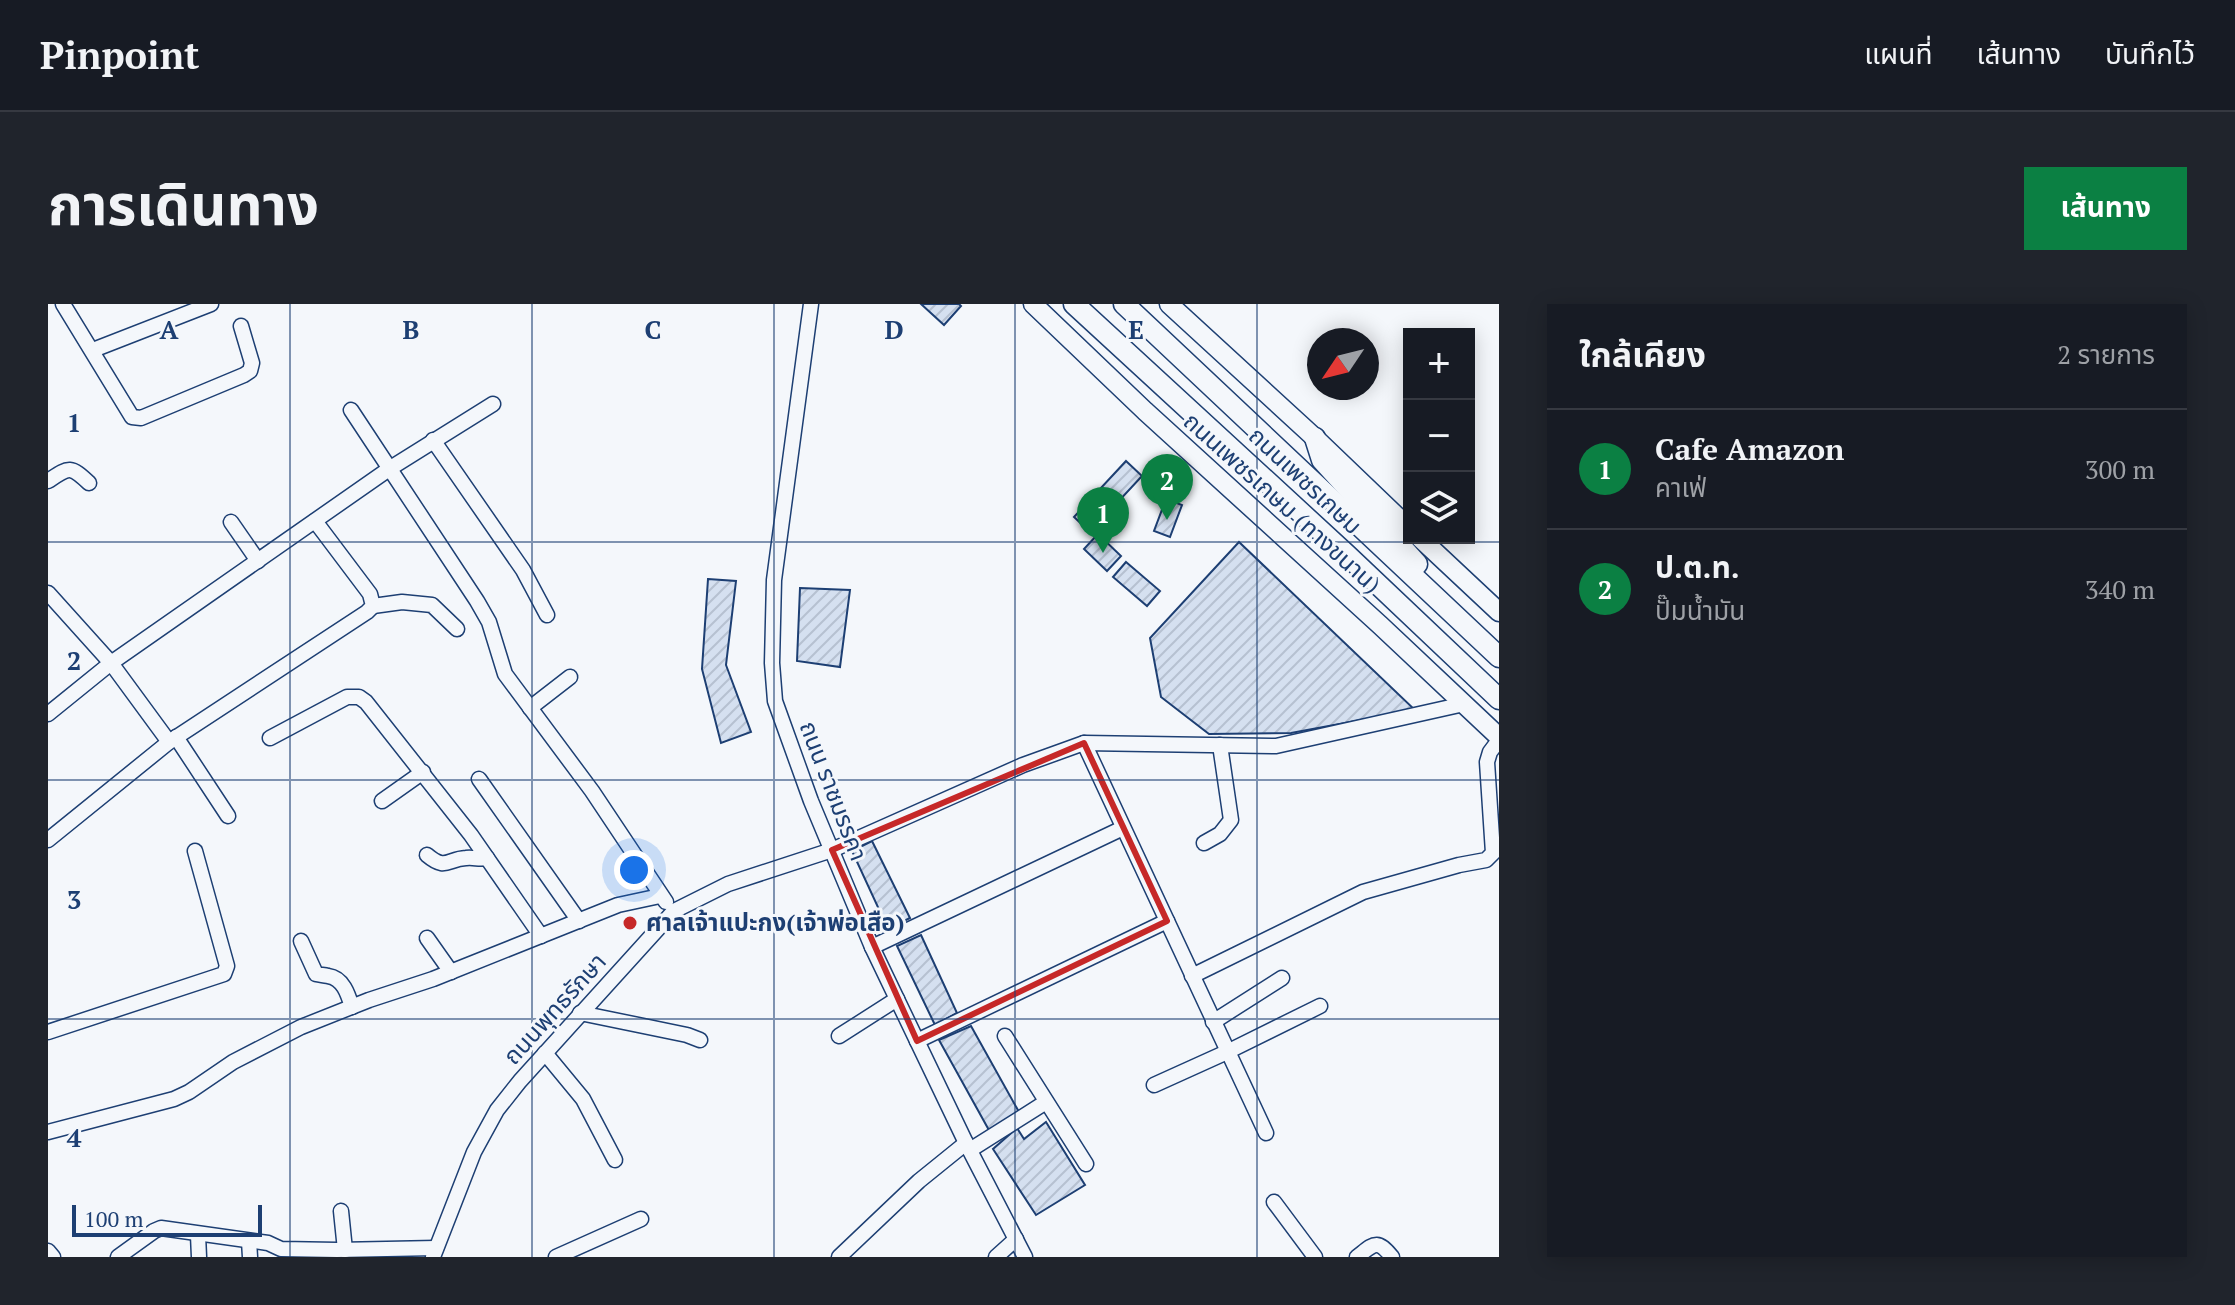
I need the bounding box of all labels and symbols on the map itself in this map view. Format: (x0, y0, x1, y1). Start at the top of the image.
text: A (160, 312, 179, 346)
text: B (403, 312, 419, 346)
text: C (645, 312, 661, 346)
text: D (884, 312, 904, 346)
text: E (1128, 312, 1144, 346)
north arrow (1307, 328, 1379, 400)
text: 1 (67, 405, 81, 439)
street label: ถนนเพชรเกษม (ทางขนาน) (1177, 405, 1388, 600)
street label: ถนนเพชรเกษม (1242, 420, 1369, 541)
pin: 2 (1141, 454, 1193, 520)
pin: 1 (1077, 487, 1129, 553)
text: 2 (67, 643, 81, 677)
street label: ถนน ราชมรรคา (793, 716, 875, 865)
your location (614, 850, 654, 890)
text: 3 (67, 882, 81, 916)
place label: ศาลเจ้าแปะกง(เจ้าพ่อเสือ) (646, 906, 905, 938)
marker: ศาลเจ้าแปะกง(เจ้าพ่อเสือ) (621, 914, 639, 932)
street label: ถนนพุทธรักษา (496, 946, 613, 1071)
text: 4 (67, 1120, 82, 1154)
scale bar (72, 1201, 262, 1237)

